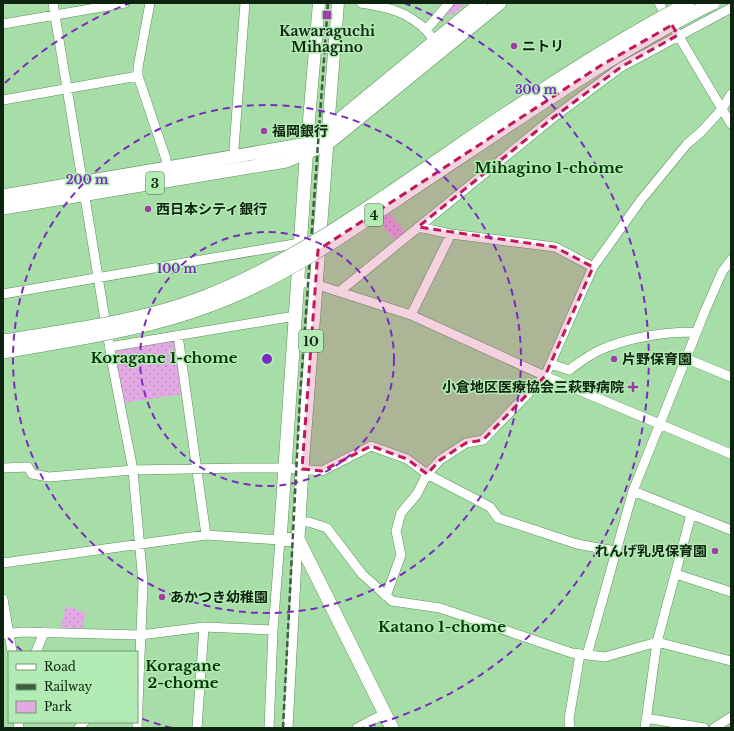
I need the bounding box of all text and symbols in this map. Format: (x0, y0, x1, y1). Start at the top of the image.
marker: Kawaraguchi Mihagino (321, 9, 333, 21)
place label: Kawaraguchi Mihagino (279, 22, 375, 56)
place label: ニトリ (522, 37, 564, 55)
marker: ニトリ (509, 41, 519, 51)
text: 300 m (515, 82, 558, 97)
place label: 福岡銀行 (272, 122, 328, 140)
marker: 福岡銀行 (259, 126, 269, 136)
district label: Mihagino 1-chome (474, 158, 624, 177)
text: 200 m (66, 172, 109, 187)
road number: 3 (146, 172, 164, 194)
place label: 西日本シティ銀行 (156, 200, 267, 218)
marker: 西日本シティ銀行 (143, 204, 153, 214)
road number: 4 (365, 204, 383, 226)
text: 100 m (157, 261, 198, 276)
road number: 10 (299, 330, 323, 352)
district label: Koragane 1-chome (90, 348, 238, 367)
place label: 片野保育園 (622, 350, 692, 368)
centre of rings (260, 352, 274, 366)
marker: 片野保育園 (609, 354, 619, 364)
place label: 小倉地区医療協会三萩野病院 (442, 378, 624, 396)
marker: 小倉地区医療協会三萩野病院 (627, 381, 639, 393)
place label: れんげ乳児保育園 (595, 542, 707, 560)
marker: れんげ乳児保育園 (710, 546, 720, 556)
place label: あかつき幼稚園 (170, 588, 268, 606)
marker: あかつき幼稚園 (157, 592, 167, 602)
district label: Katano 1-chome (378, 617, 506, 636)
legend (8, 651, 138, 723)
district label: Koragane 2-chome (145, 656, 221, 692)
text: Road (44, 659, 76, 674)
text: Railway (44, 679, 93, 694)
text: Park (44, 699, 72, 714)

